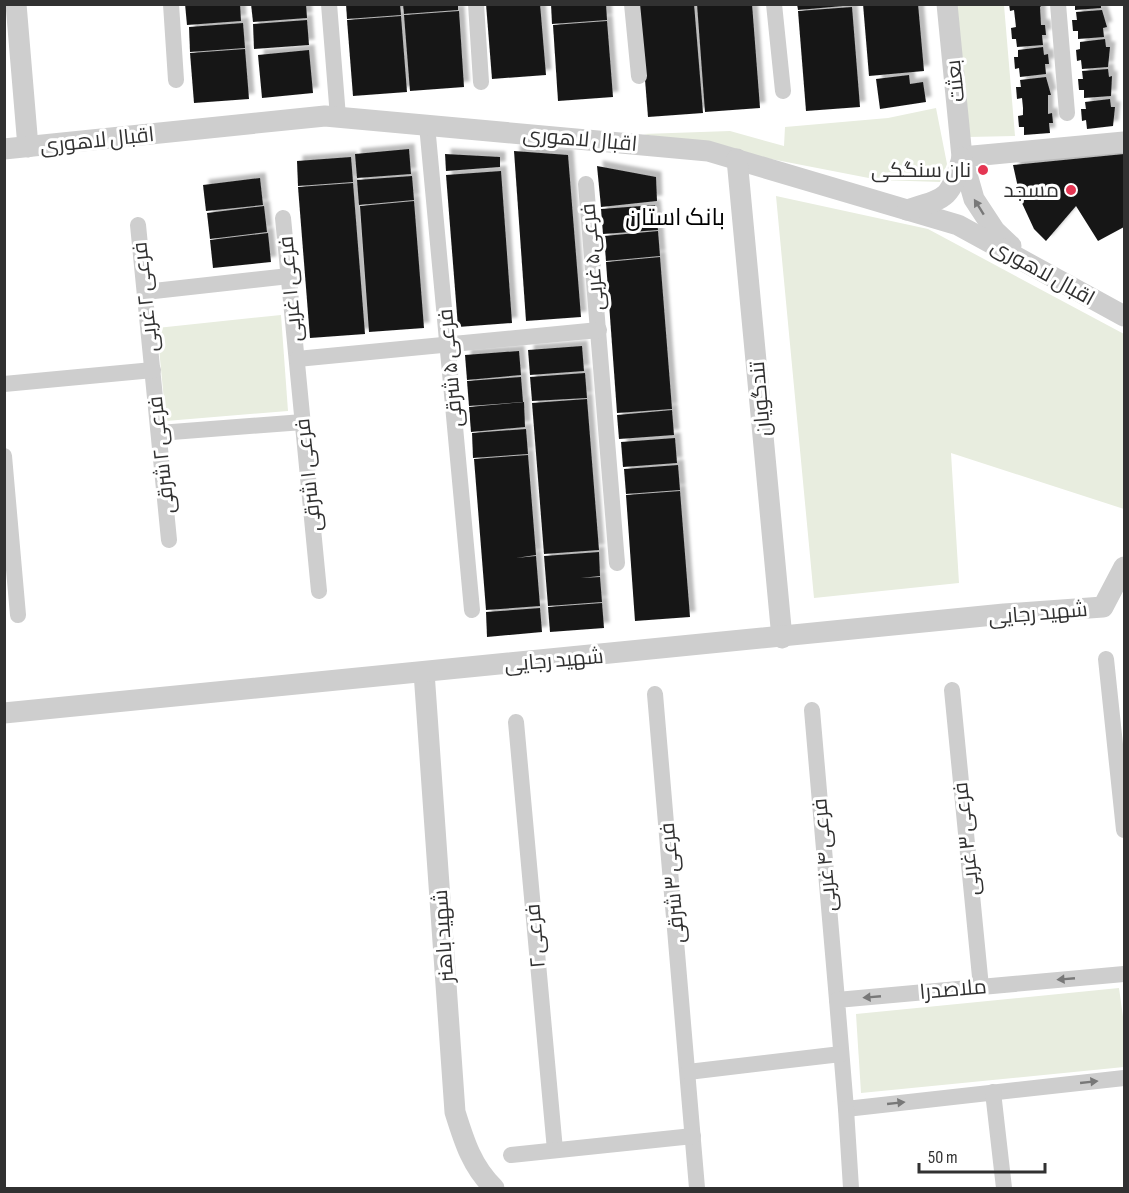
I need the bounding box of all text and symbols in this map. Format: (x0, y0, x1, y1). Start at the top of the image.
street label: بعثت (941, 59, 970, 103)
street label: اقبال لاهوری (39, 122, 155, 159)
street label: اقبال لاهوری (522, 122, 638, 157)
place label: نان سنگکی (871, 158, 971, 183)
marker: نان سنگکی (976, 163, 990, 177)
place label: مسجد (1004, 178, 1059, 203)
marker: مسجد (1064, 183, 1078, 197)
one-way arrow (974, 198, 985, 215)
street label: فرعی۵ غربی (575, 202, 610, 312)
district label: بانک استان (625, 203, 725, 232)
street label: اقبال لاهوری (986, 234, 1099, 311)
street label: فرعی ۱ غربی (273, 235, 308, 343)
street label: فرعی ۲ غربی (127, 241, 164, 353)
street label: فرعی ۵ شرقی (433, 308, 468, 428)
street label: تندگویان (745, 360, 776, 437)
street label: فرعی ۲ شرقی (143, 395, 180, 515)
street label: فرعی ۱ شرقی (290, 417, 327, 533)
street label: شهید رجایی (987, 597, 1089, 630)
street label: شهید رجایی (503, 644, 605, 677)
street label: فرعی ۳ غربی (948, 781, 985, 897)
street label: فرعی ۴ غربی (807, 797, 842, 913)
street label: فرعی ۳ شرقی (655, 821, 690, 945)
street label: شهید باهنر (428, 889, 459, 984)
street label: فرعی ۲ (520, 903, 551, 969)
street label: ملاصدرا (918, 974, 988, 1005)
one-way arrow (1057, 974, 1076, 984)
one-way arrow (862, 992, 881, 1001)
one-way arrow (1080, 1077, 1099, 1086)
one-way arrow (886, 1098, 905, 1108)
scale bar (919, 1136, 1045, 1174)
text: 50 m (928, 1147, 958, 1168)

